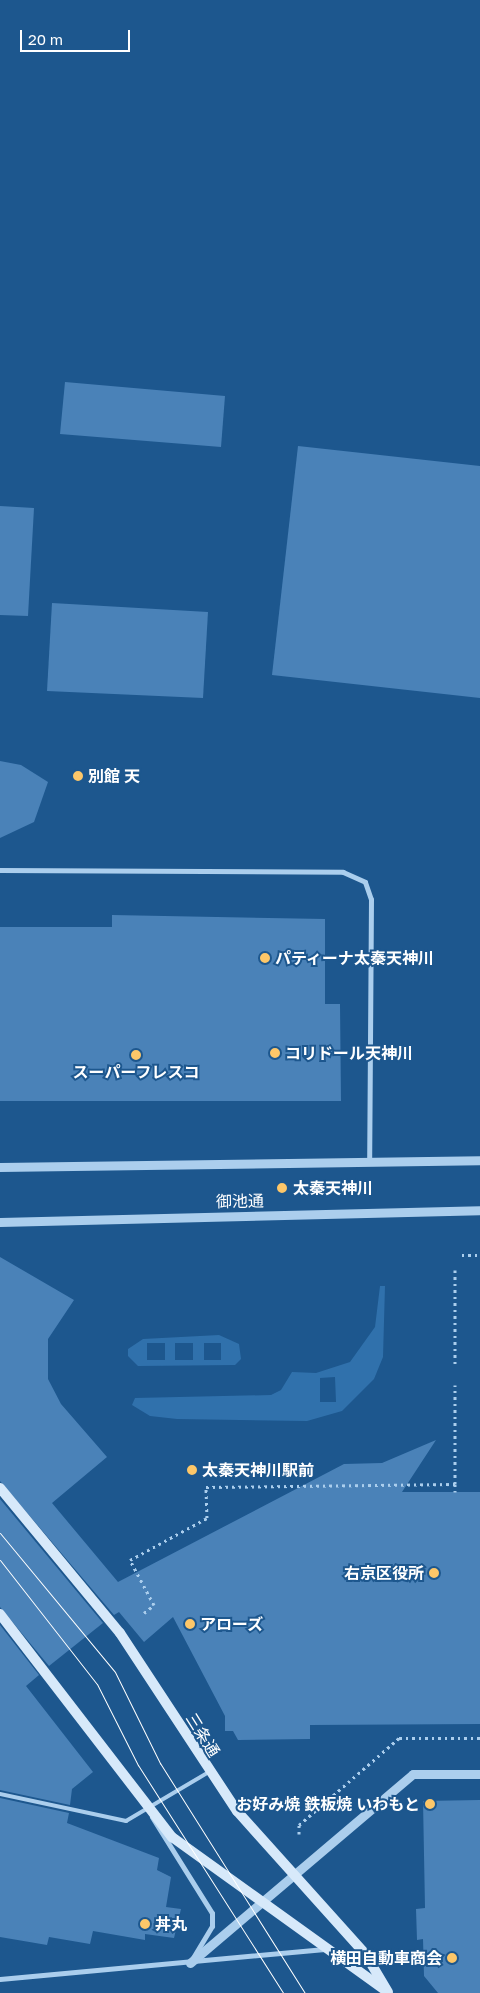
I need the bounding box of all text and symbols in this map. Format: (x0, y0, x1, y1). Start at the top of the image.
scale bar (22, 20, 132, 52)
text: 20 m (28, 30, 63, 48)
place label: 別館 天 (88, 766, 140, 786)
marker: 別館 天 (72, 770, 84, 782)
place label: パティーナ太秦天神川 (275, 948, 435, 968)
marker: パティーナ太秦天神川 (259, 952, 271, 964)
place label: コリドール天神川 (285, 1043, 413, 1063)
marker: コリドール天神川 (269, 1047, 281, 1059)
marker: スーパーフレスコ (130, 1049, 142, 1061)
place label: スーパーフレスコ (72, 1062, 200, 1082)
place label: 太秦天神川 (293, 1178, 373, 1198)
marker: 太秦天神川 (275, 1181, 289, 1195)
street label: 御池通 (216, 1191, 264, 1211)
place label: 太秦天神川駅前 (202, 1460, 314, 1480)
marker: 太秦天神川駅前 (186, 1464, 198, 1476)
place label: 右京区役所 (344, 1563, 424, 1583)
marker: 右京区役所 (428, 1567, 440, 1579)
place label: アローズ (200, 1614, 264, 1634)
marker: アローズ (184, 1618, 196, 1630)
street label: 三条通 (182, 1710, 224, 1760)
place label: お好み焼 鉄板焼 いわもと (236, 1794, 420, 1814)
marker: お好み焼 鉄板焼 いわもと (424, 1798, 436, 1810)
place label: 丼丸 (155, 1914, 187, 1934)
marker: 丼丸 (139, 1918, 151, 1930)
place label: 横田自動車商会 (330, 1948, 442, 1968)
marker: 横田自動車商会 (446, 1952, 458, 1964)

